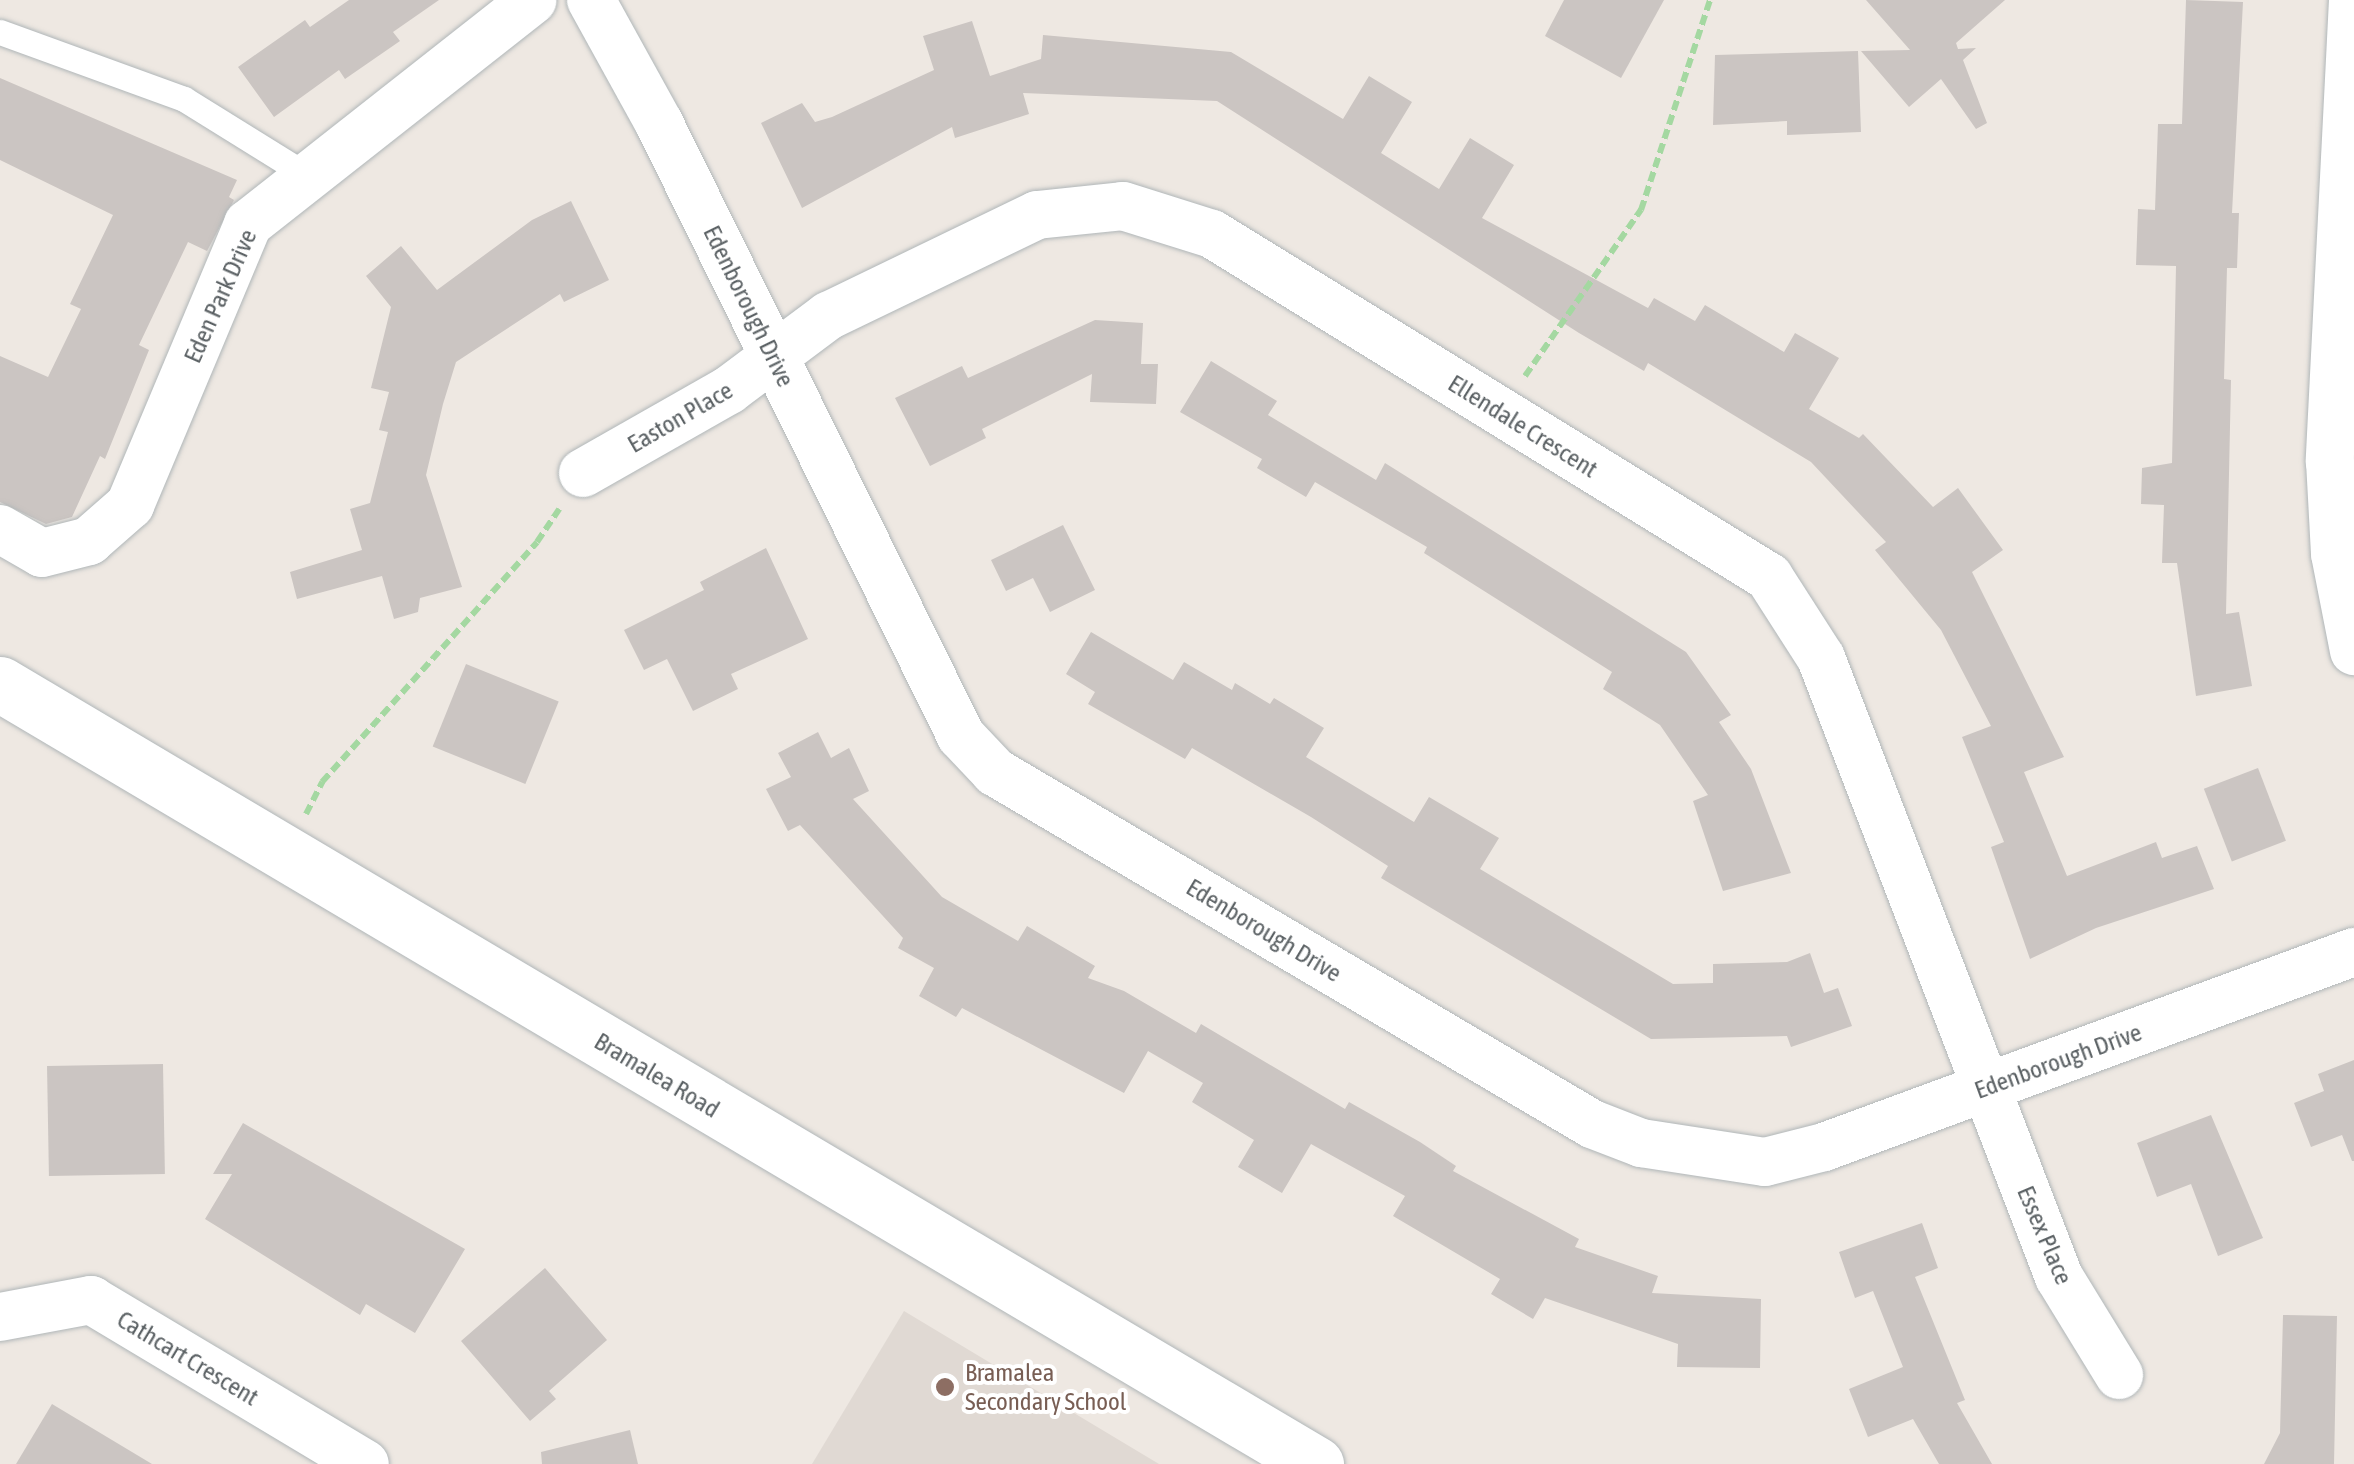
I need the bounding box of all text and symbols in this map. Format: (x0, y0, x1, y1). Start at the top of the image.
street label: Edenborough Drive (697, 221, 801, 391)
street label: Eden Park Drive (177, 225, 263, 367)
street label: Ellendale Crescent (1443, 368, 1603, 484)
street label: Easton Place (622, 375, 738, 459)
street label: Edenborough Drive (1181, 872, 1347, 988)
street label: Edenborough Drive (1970, 1017, 2146, 1105)
street label: Bramalea Road (589, 1026, 725, 1124)
street label: Essex Place (2011, 1181, 2079, 1289)
street label: Cathcart Crescent (112, 1304, 264, 1412)
place label: Bramalea Secondary School (965, 1358, 1126, 1417)
marker: Bramalea Secondary School (934, 1376, 956, 1398)

